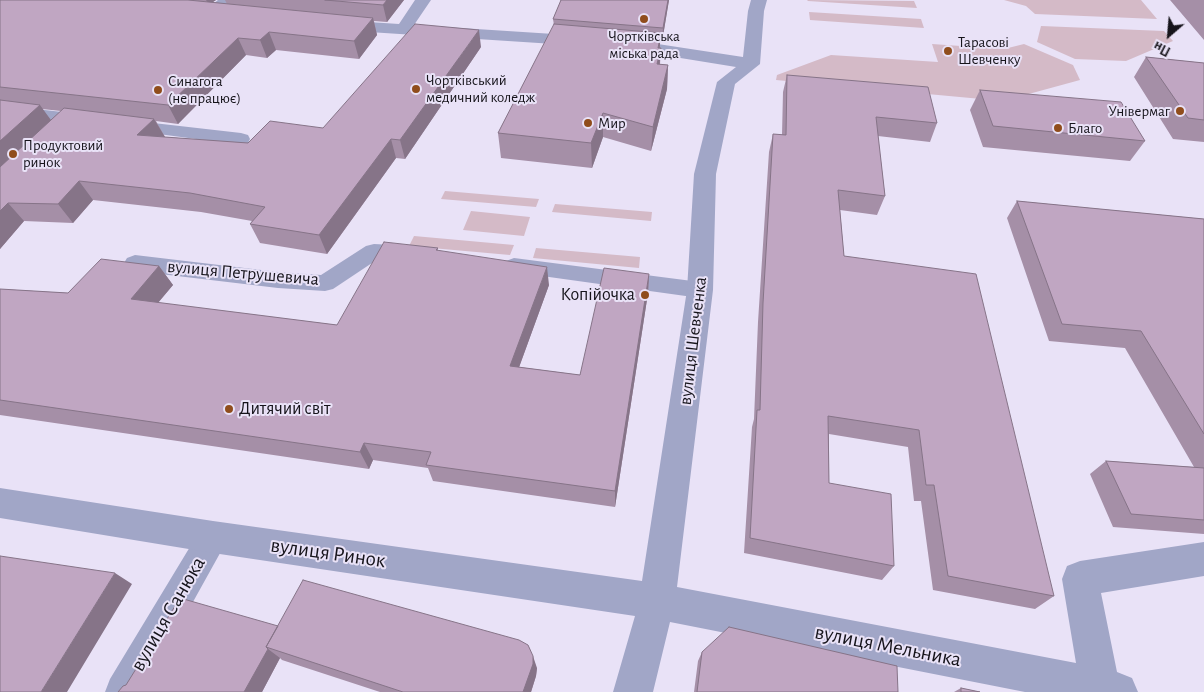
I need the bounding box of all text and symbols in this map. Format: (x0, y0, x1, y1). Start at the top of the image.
north arrow (1144, 10, 1194, 60)
marker: Чортківська міська рада (638, 13, 650, 25)
place label: Чортківська міська рада (608, 27, 680, 62)
place label: Тарасові Шевченку (958, 33, 1020, 68)
text: Пн (1151, 38, 1173, 58)
marker: Тарасові Шевченку (942, 45, 954, 57)
place label: Чортківський медичний коледж (426, 71, 535, 106)
place label: Синагога (не працює) (168, 72, 241, 107)
marker: Чортківський медичний коледж (410, 83, 422, 95)
marker: Синагога (не працює) (152, 84, 164, 96)
place label: Універмаг (1108, 102, 1170, 120)
marker: Універмаг (1174, 105, 1186, 117)
place label: Мир (598, 114, 626, 132)
marker: Мир (582, 117, 594, 129)
place label: Благо (1068, 119, 1102, 137)
marker: Благо (1052, 122, 1064, 134)
place label: Продуктовий ринок (23, 136, 103, 171)
marker: Продуктовий ринок (7, 148, 19, 160)
street label: вулиця Петрушевича (166, 256, 320, 290)
street label: вулиця Шевченка (674, 276, 712, 406)
place label: Копійочка (560, 284, 635, 306)
marker: Копійочка (639, 289, 651, 301)
place label: Дитячий світ (239, 398, 330, 420)
marker: Дитячий світ (223, 403, 235, 415)
street label: вулиця Ринок (269, 532, 387, 574)
street label: вулиця Санюка (125, 552, 211, 676)
street label: вулиця Мельника (813, 619, 963, 673)

